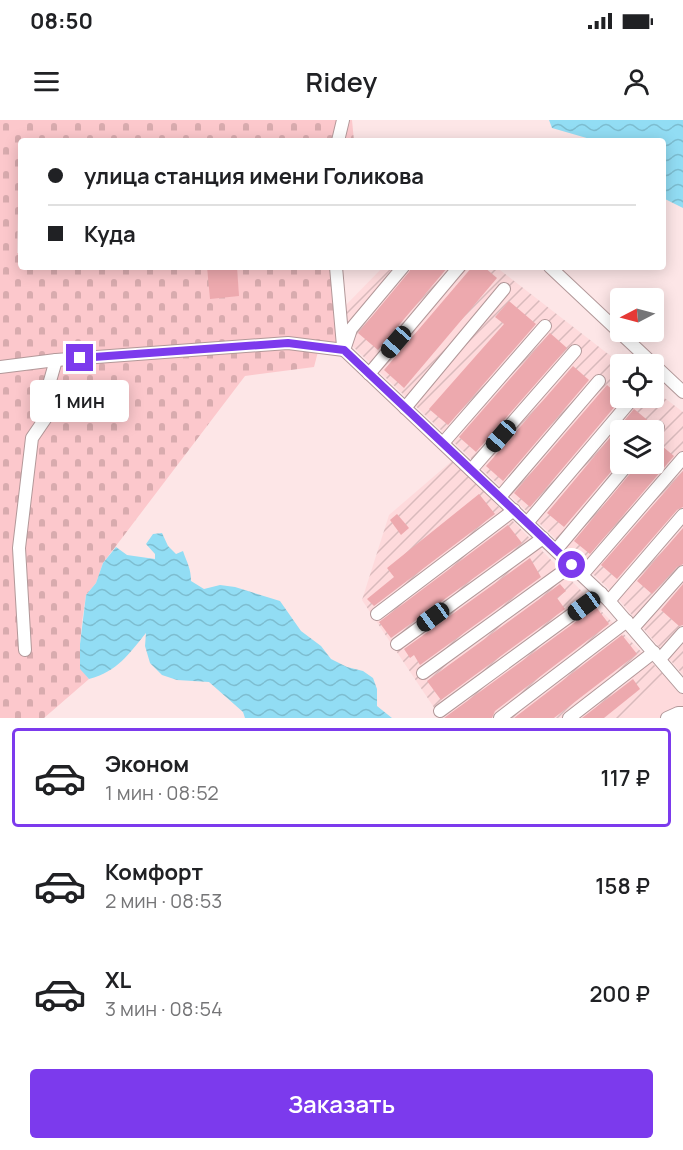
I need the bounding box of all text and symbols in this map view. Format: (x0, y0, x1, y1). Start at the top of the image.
text: 08:50 (30, 6, 93, 36)
text: Ridey (306, 63, 377, 100)
icon: menu (30, 65, 63, 98)
icon: person (620, 65, 653, 98)
text: улица станция имени Голикова (84, 161, 424, 191)
text: Куда (84, 219, 136, 249)
north arrow (610, 288, 664, 342)
map controls (610, 288, 664, 474)
car (377, 323, 415, 361)
route end (66, 344, 93, 371)
button: locate (610, 354, 664, 408)
callout: 1 мин (31, 379, 130, 421)
text: 1 мин (54, 387, 105, 414)
car (482, 417, 520, 455)
button: layers (610, 420, 664, 474)
route start (558, 551, 585, 578)
car (564, 588, 604, 624)
car (413, 599, 453, 635)
text: Эконом (105, 749, 189, 779)
icon: car (33, 751, 87, 805)
text: 117 ₽ (601, 763, 650, 793)
text: 1 мин · 08:52 (105, 779, 219, 806)
text: Комфорт (105, 857, 203, 887)
icon: car (33, 859, 87, 913)
text: 158 ₽ (595, 871, 650, 901)
text: 2 мин · 08:53 (105, 887, 222, 914)
text: XL (105, 965, 131, 995)
icon: car (33, 967, 87, 1021)
text: 200 ₽ (589, 979, 650, 1009)
text: 3 мин · 08:54 (105, 995, 223, 1022)
button: Заказать (30, 1069, 653, 1138)

